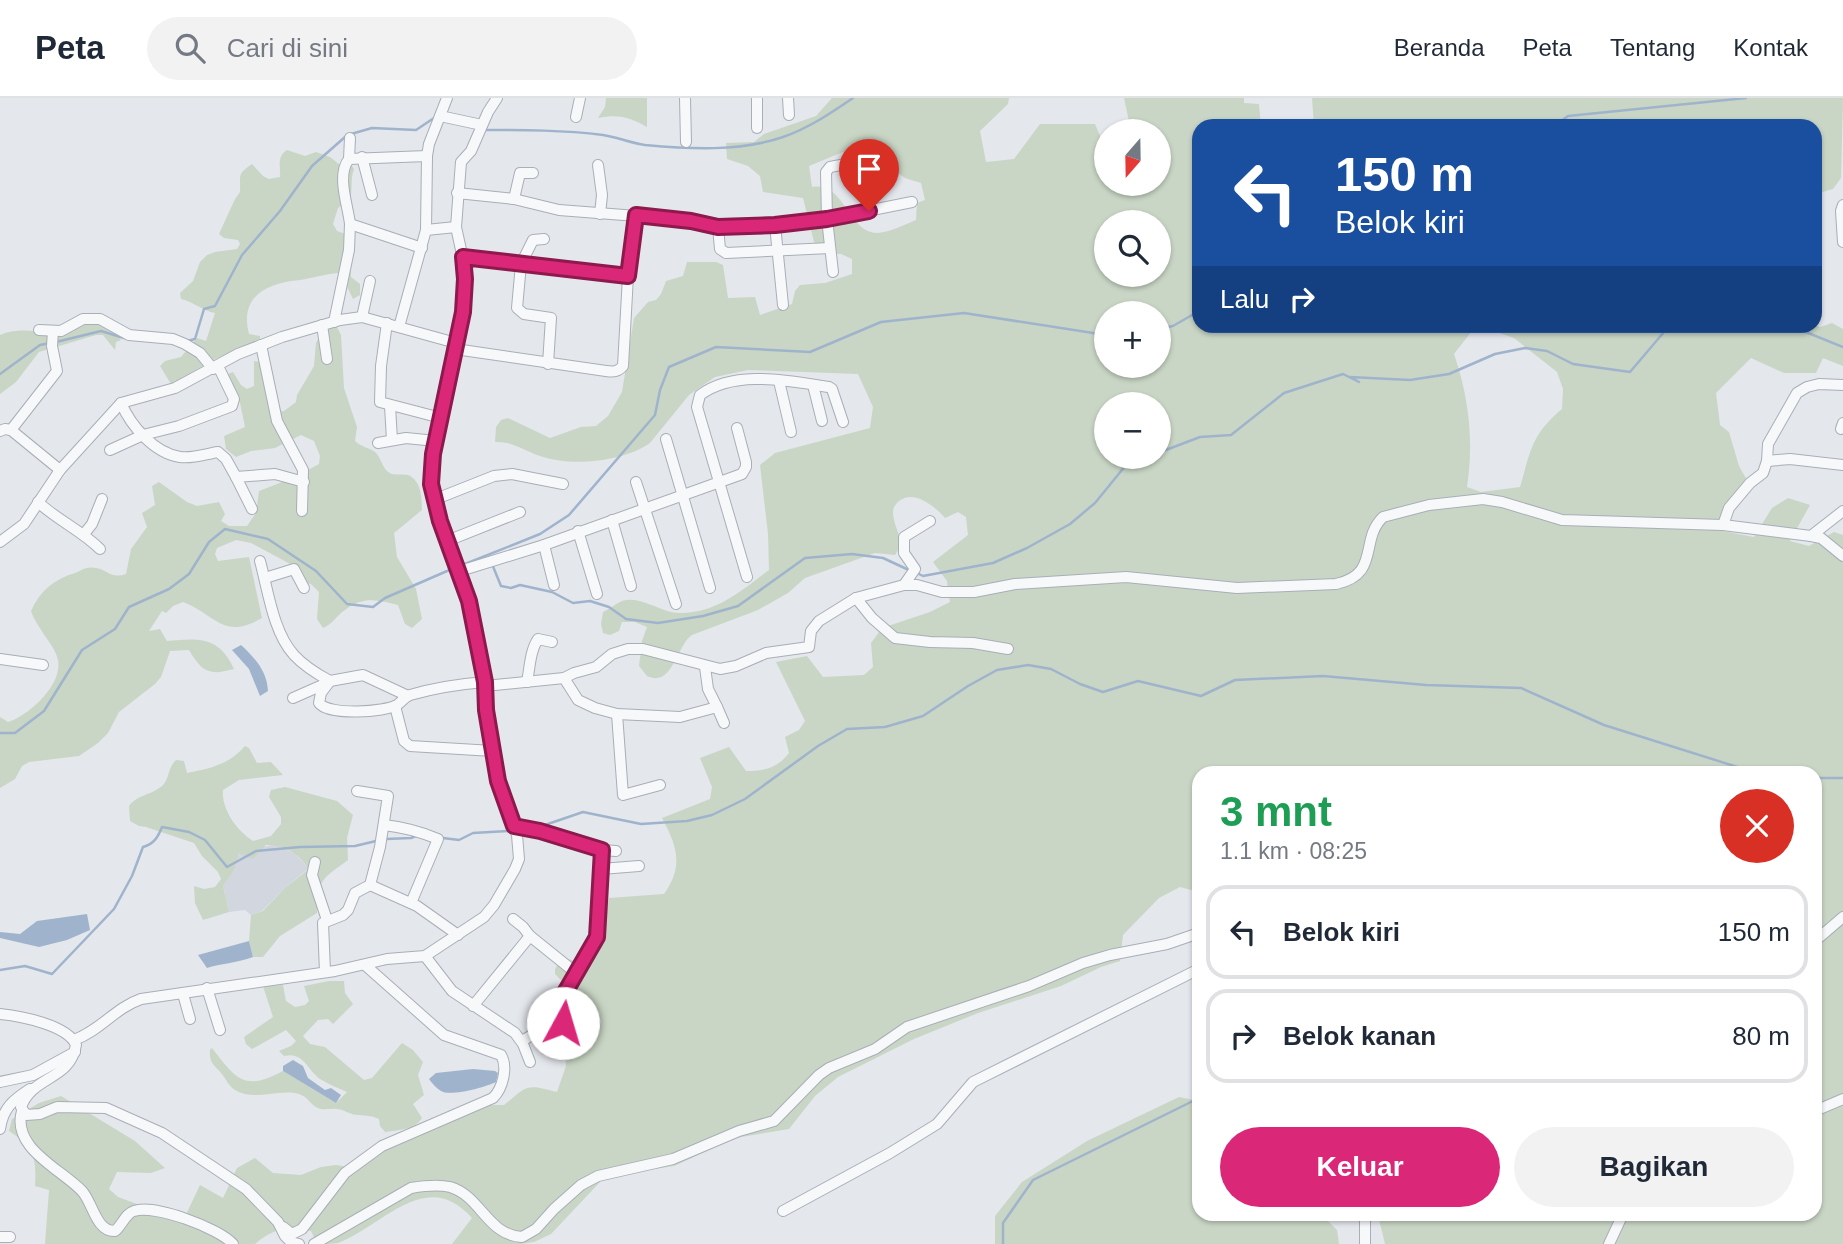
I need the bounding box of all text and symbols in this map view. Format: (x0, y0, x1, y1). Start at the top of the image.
search box (147, 17, 637, 80)
text: Peta (35, 29, 105, 66)
icon: search (171, 29, 209, 67)
text: Cari di sini (227, 33, 348, 63)
text: Beranda (1394, 34, 1485, 61)
text: Peta (1523, 34, 1572, 61)
text: Tentang (1610, 34, 1695, 61)
text: Kontak (1733, 34, 1808, 61)
north arrow (1094, 119, 1171, 196)
map controls (1094, 119, 1171, 469)
pin (839, 139, 899, 211)
icon: left (1220, 147, 1311, 238)
text: 150 m (1335, 147, 1474, 201)
icon: arrive (850, 150, 888, 188)
text: Belok kiri (1335, 204, 1465, 240)
button: search (1094, 210, 1171, 287)
icon: right (1283, 280, 1321, 318)
text: Lalu (1220, 284, 1269, 314)
button: + (1094, 301, 1171, 378)
button: − (1094, 392, 1171, 469)
text: 3 mnt (1220, 788, 1332, 835)
button: close (1720, 789, 1794, 863)
text: 1.1 km · 08:25 (1220, 838, 1367, 864)
icon: left (1224, 913, 1262, 951)
text: Belok kiri (1283, 917, 1400, 947)
text: 150 m (1718, 917, 1790, 947)
position arrow (526, 986, 600, 1060)
icon: right (1224, 1017, 1262, 1055)
text: Belok kanan (1283, 1021, 1436, 1051)
text: 80 m (1732, 1021, 1790, 1051)
button: Keluar (1220, 1127, 1500, 1207)
button: Bagikan (1514, 1127, 1794, 1207)

